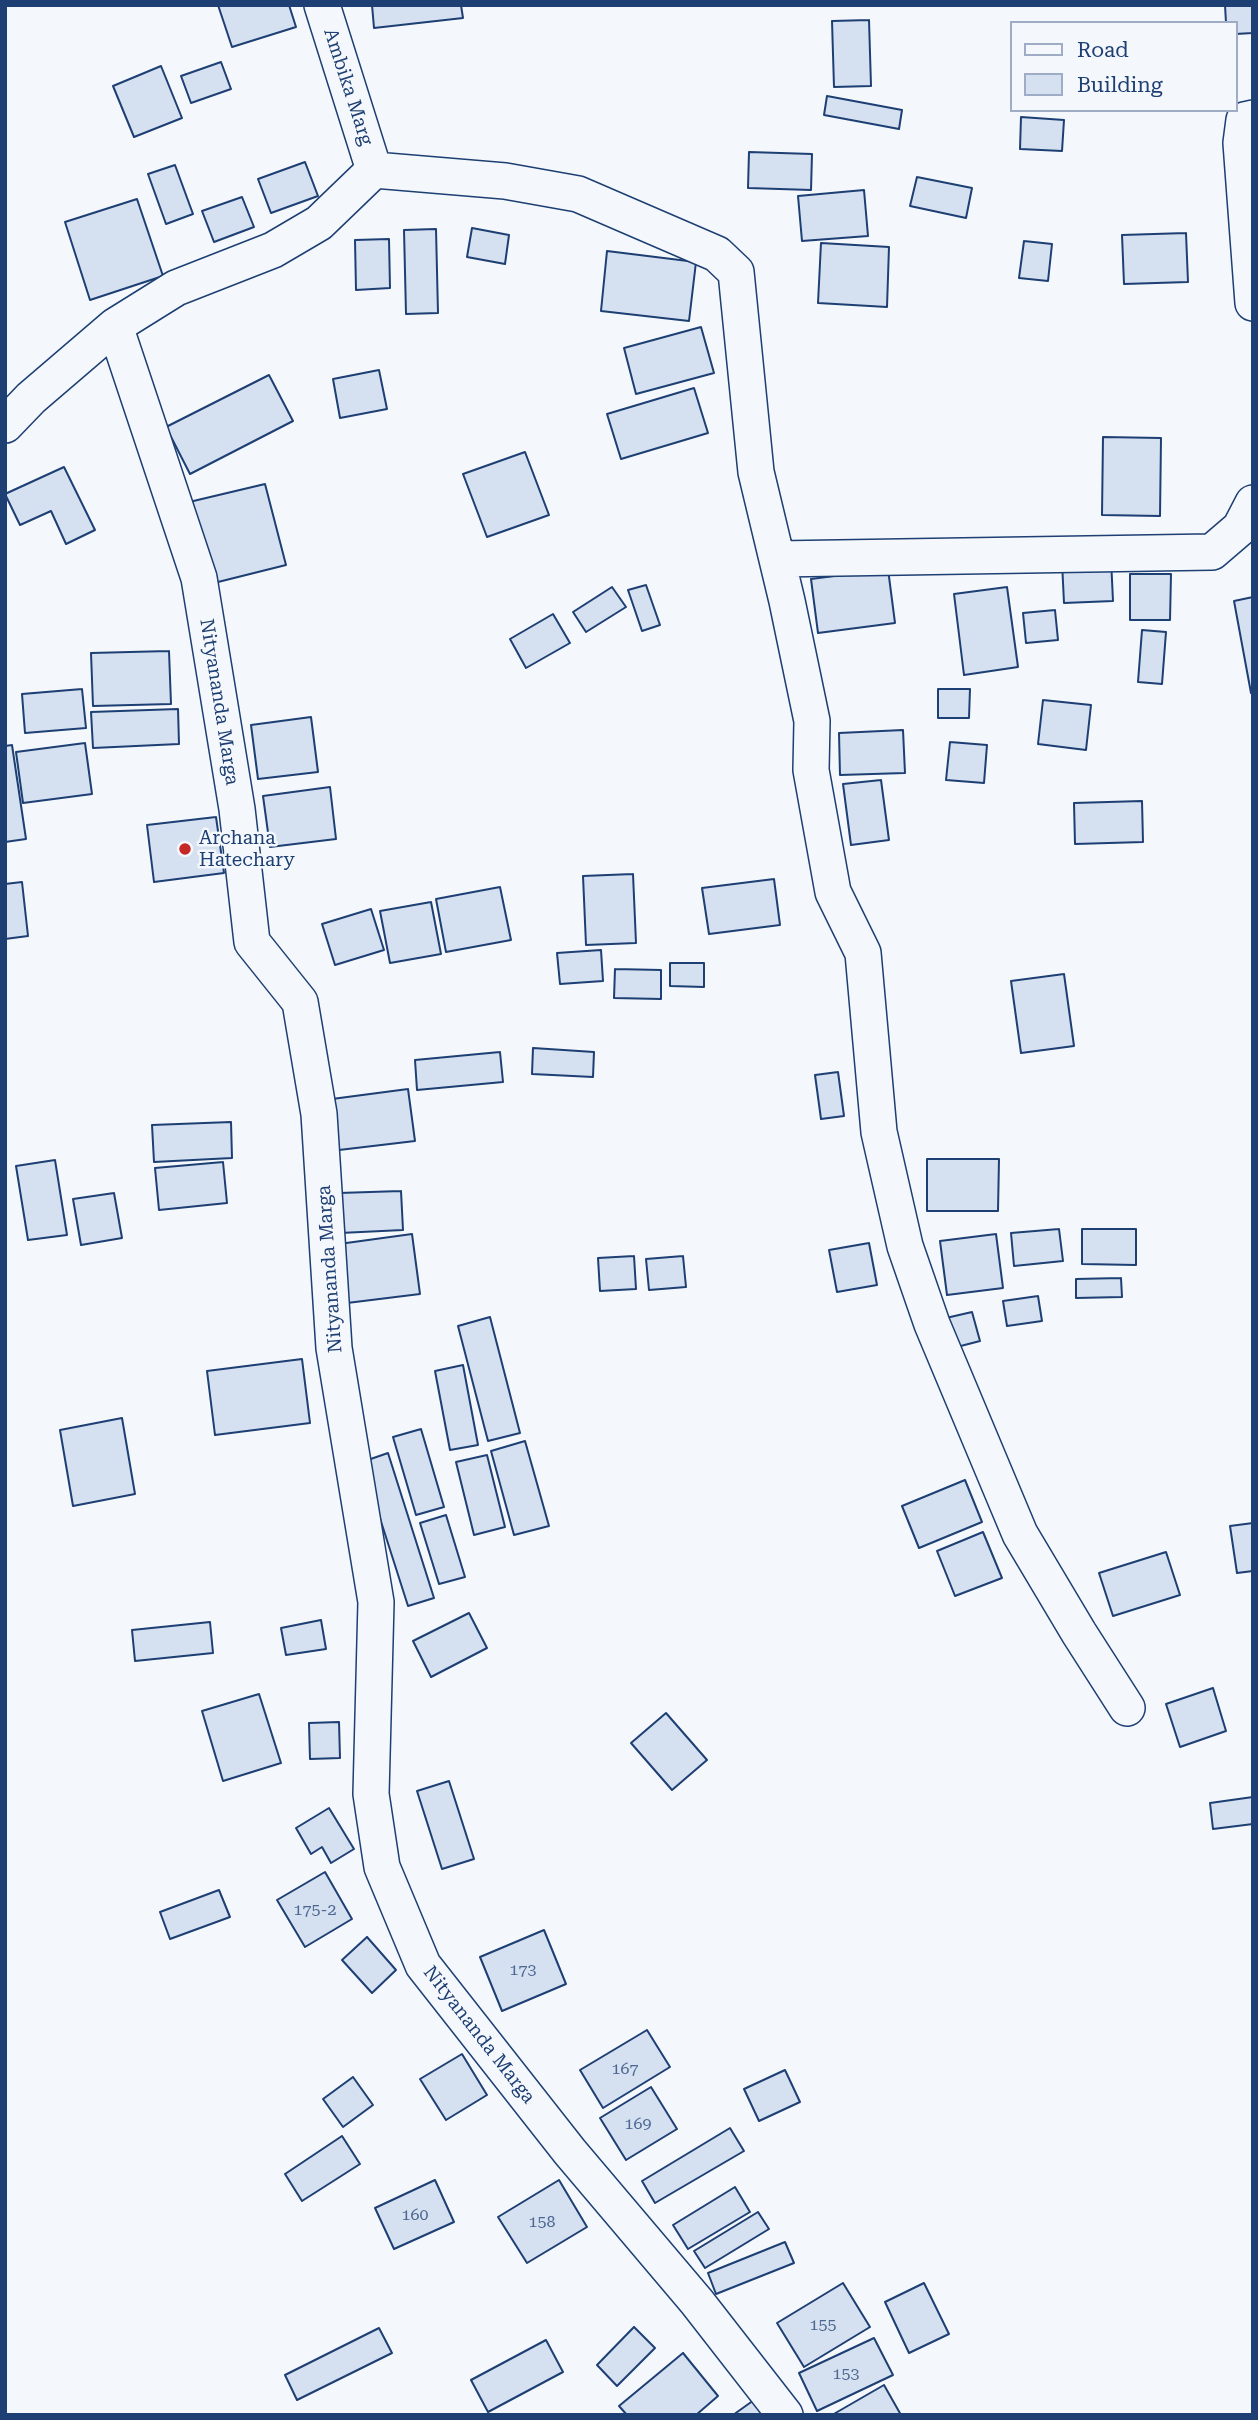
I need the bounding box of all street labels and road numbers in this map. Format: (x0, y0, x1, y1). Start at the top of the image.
street label: Ambika Marg (318, 26, 378, 148)
street label: Nityananda Marga (195, 617, 243, 787)
street label: Nityananda Marga (313, 1184, 347, 1354)
street label: Nityananda Marga (418, 1962, 540, 2108)

